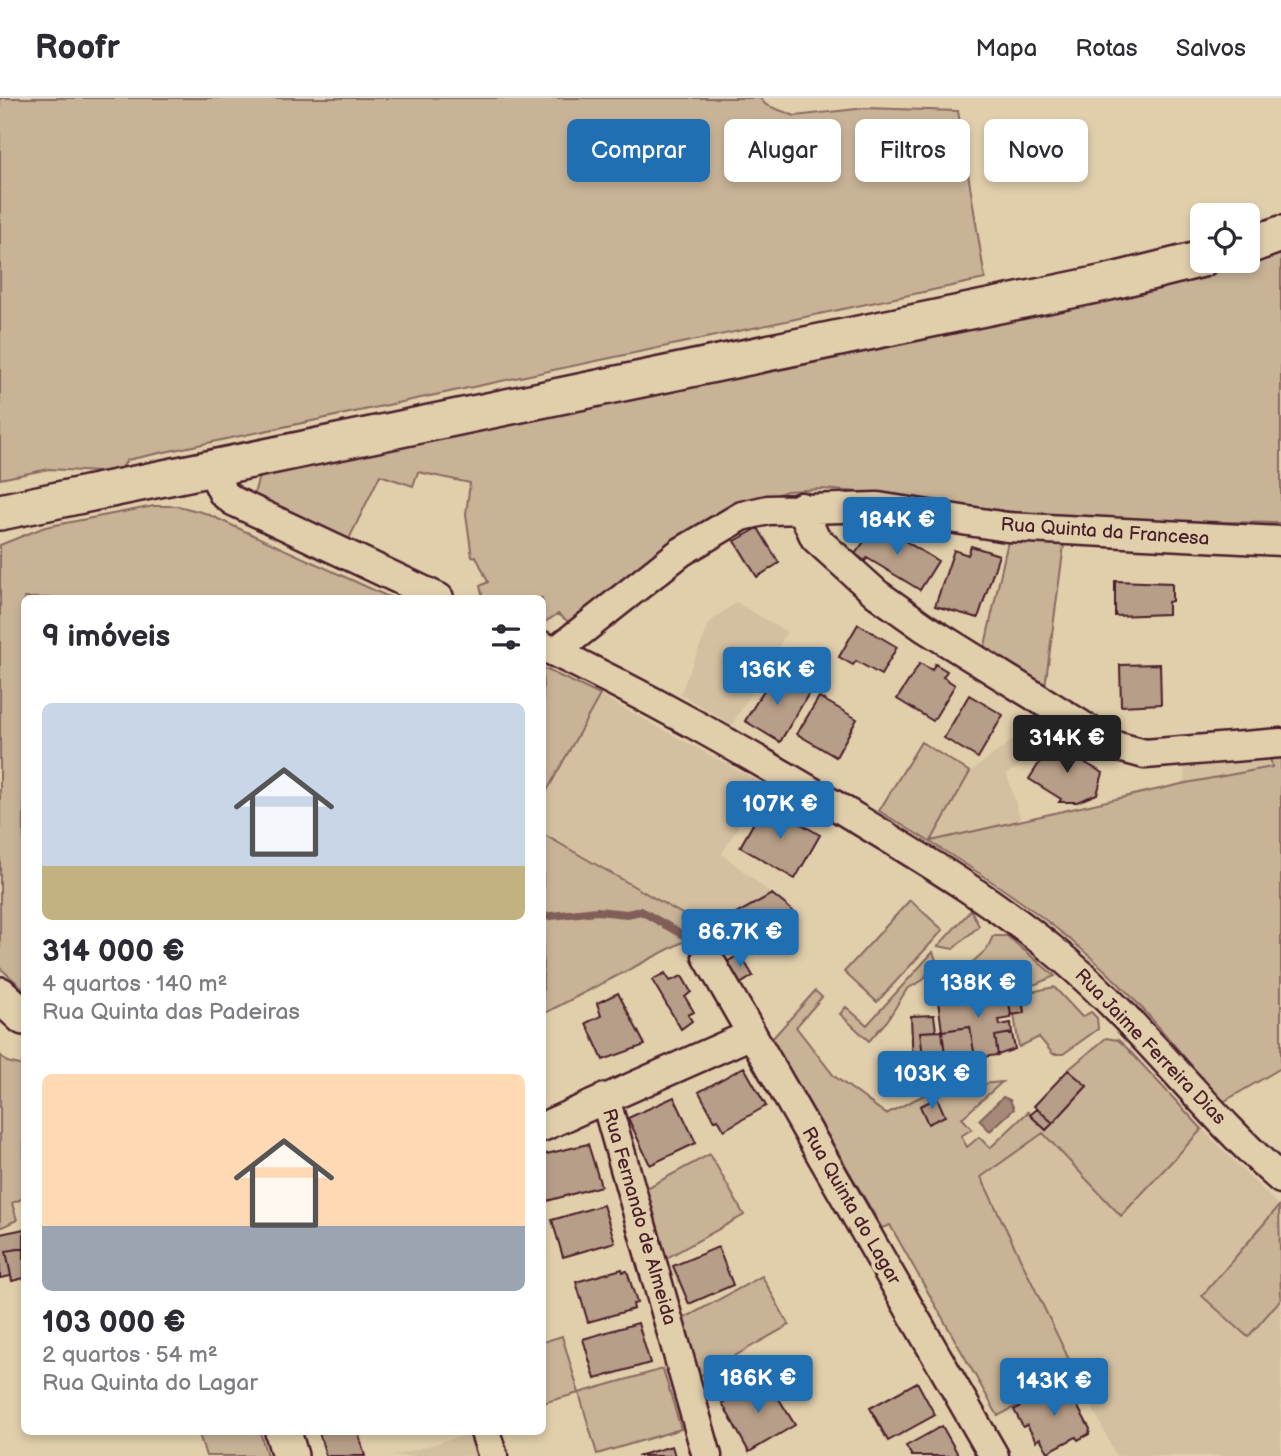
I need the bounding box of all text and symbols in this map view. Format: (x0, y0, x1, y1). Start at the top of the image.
text: Roofr (35, 28, 120, 68)
text: Mapa (975, 34, 1037, 63)
text: Rotas (1075, 34, 1138, 63)
text: Salvos (1176, 34, 1246, 63)
chip: Comprar (567, 119, 710, 182)
chip: Alugar (724, 119, 841, 182)
chip: Filtros (855, 119, 970, 182)
chip: Novo (984, 119, 1088, 182)
map controls (1190, 203, 1260, 273)
button: locate (1190, 203, 1260, 273)
pin: 184K € (840, 498, 954, 557)
text: 184K € (859, 506, 935, 534)
street label: Rua Quinta da Francesa (1000, 513, 1210, 551)
icon: filters (487, 618, 525, 656)
text: 9 imóveis (42, 619, 170, 655)
pin: 136K € (720, 648, 834, 707)
text: 136K € (739, 656, 815, 684)
pin: 314K € (1010, 716, 1124, 775)
text: 314K € (1029, 724, 1105, 752)
icon: home (221, 749, 347, 875)
pin: 107K € (723, 782, 837, 841)
text: 107K € (742, 790, 818, 818)
pin: 86.7K € (675, 910, 805, 969)
text: 86.7K € (698, 918, 782, 946)
text: 314 000 € (42, 934, 185, 970)
pin: 138K € (921, 960, 1035, 1020)
street label: Rua Jaime Ferreira Dias (1070, 964, 1230, 1130)
text: 138K € (940, 969, 1016, 997)
text: 4 quartos · 140 m² (42, 970, 228, 998)
text: Rua Quinta das Padeiras (42, 998, 300, 1026)
pin: 103K € (875, 1052, 989, 1111)
text: 103K € (894, 1060, 970, 1088)
street label: Rua Fernando de Almeida (597, 1106, 681, 1328)
icon: home (221, 1120, 347, 1246)
street label: Rua Quinta do Lagar (796, 1123, 906, 1290)
text: 103 000 € (42, 1305, 186, 1341)
text: 2 quartos · 54 m² (42, 1341, 218, 1369)
pin: 186K € (701, 1356, 815, 1415)
pin: 143K € (997, 1358, 1111, 1418)
text: 186K € (720, 1364, 796, 1392)
text: 143K € (1016, 1367, 1092, 1395)
text: Rua Quinta do Lagar (42, 1369, 258, 1397)

